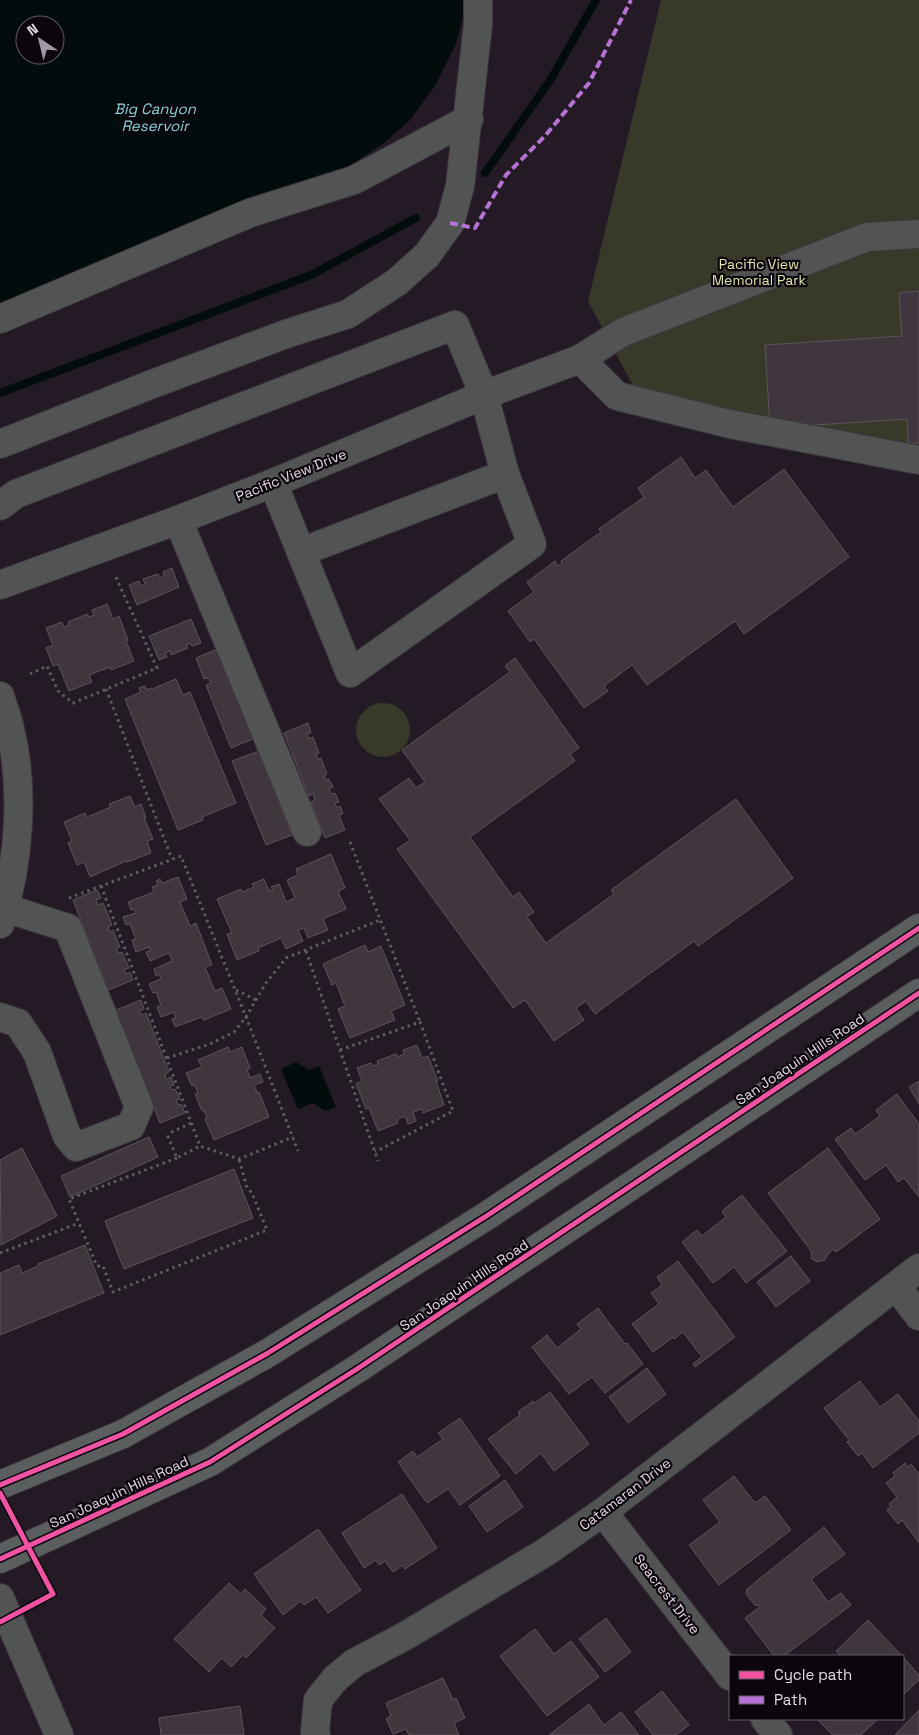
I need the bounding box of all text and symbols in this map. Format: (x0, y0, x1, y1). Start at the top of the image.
north arrow (15, 15, 65, 65)
text: N (24, 19, 42, 39)
water label: Big Canyon Reservoir (114, 99, 197, 135)
park label: Pacific View Memorial Park (712, 255, 806, 289)
street label: Pacific View Drive (233, 445, 349, 505)
street label: San Joaquin Hills Road (732, 1009, 868, 1109)
street label: San Joaquin Hills Road (396, 1235, 532, 1335)
street label: San Joaquin Hills Road (47, 1452, 191, 1532)
street label: Catamaran Drive (576, 1454, 674, 1534)
street label: Seacrest Drive (630, 1550, 704, 1638)
legend (729, 1655, 904, 1720)
text: Cycle path (774, 1665, 852, 1684)
text: Path (774, 1690, 807, 1709)

